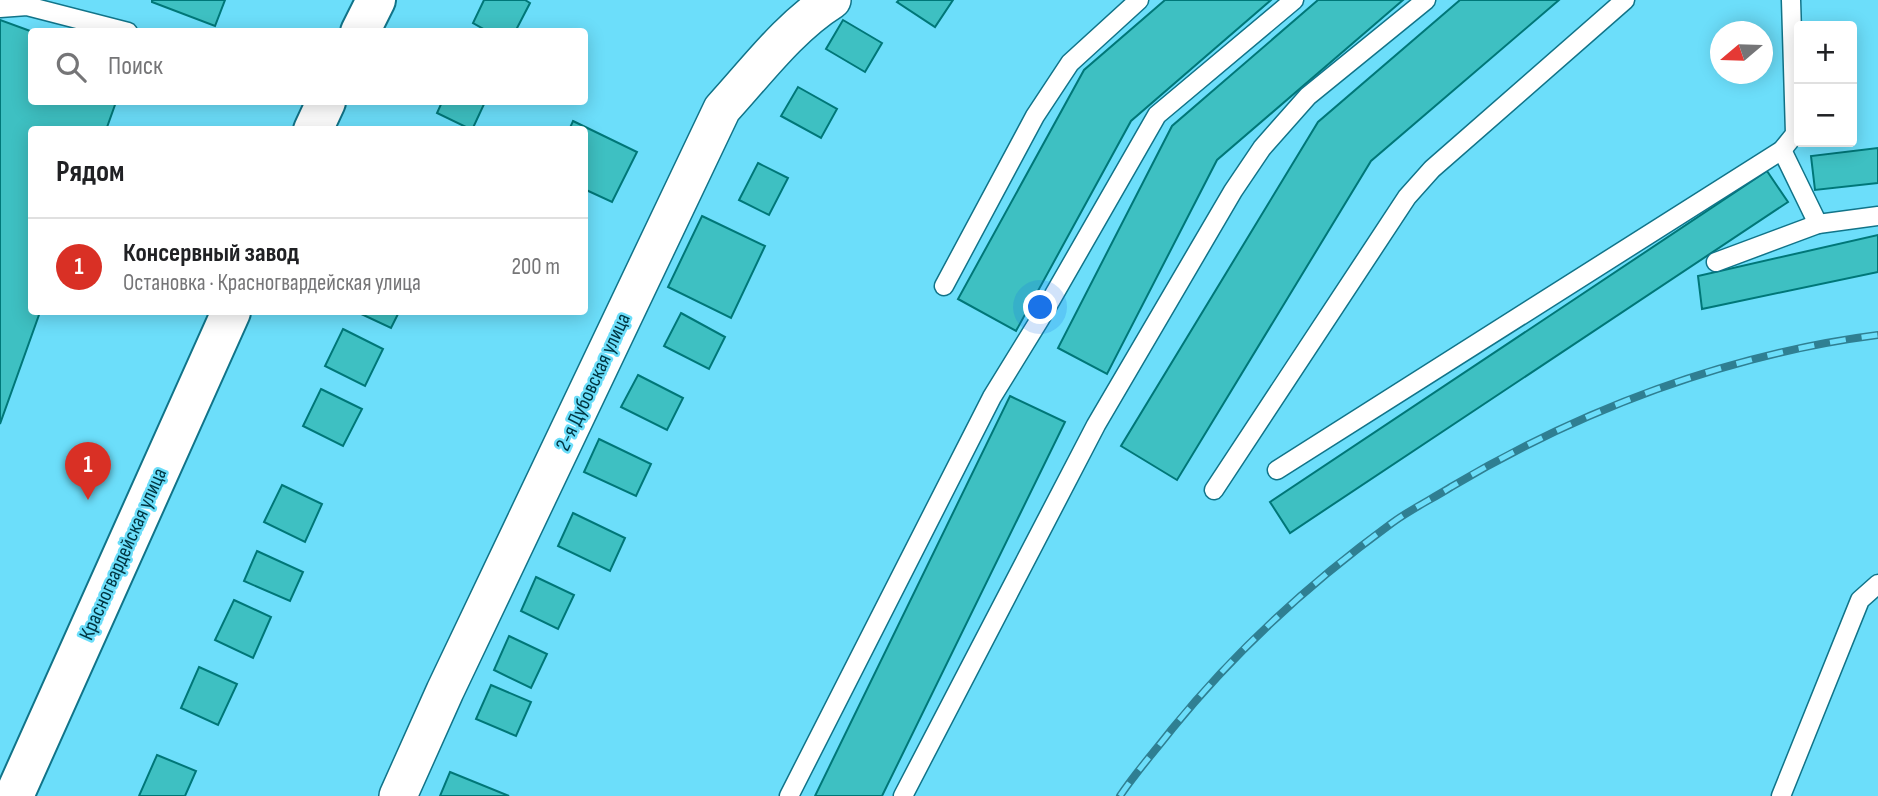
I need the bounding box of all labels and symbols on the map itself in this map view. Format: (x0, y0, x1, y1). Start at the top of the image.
north arrow (1710, 21, 1773, 84)
your location (1023, 290, 1057, 324)
street label: 2-я Дубовская улица (550, 309, 636, 455)
pin: 1 (65, 442, 111, 500)
street label: Красногвардейская улица (74, 464, 172, 644)

